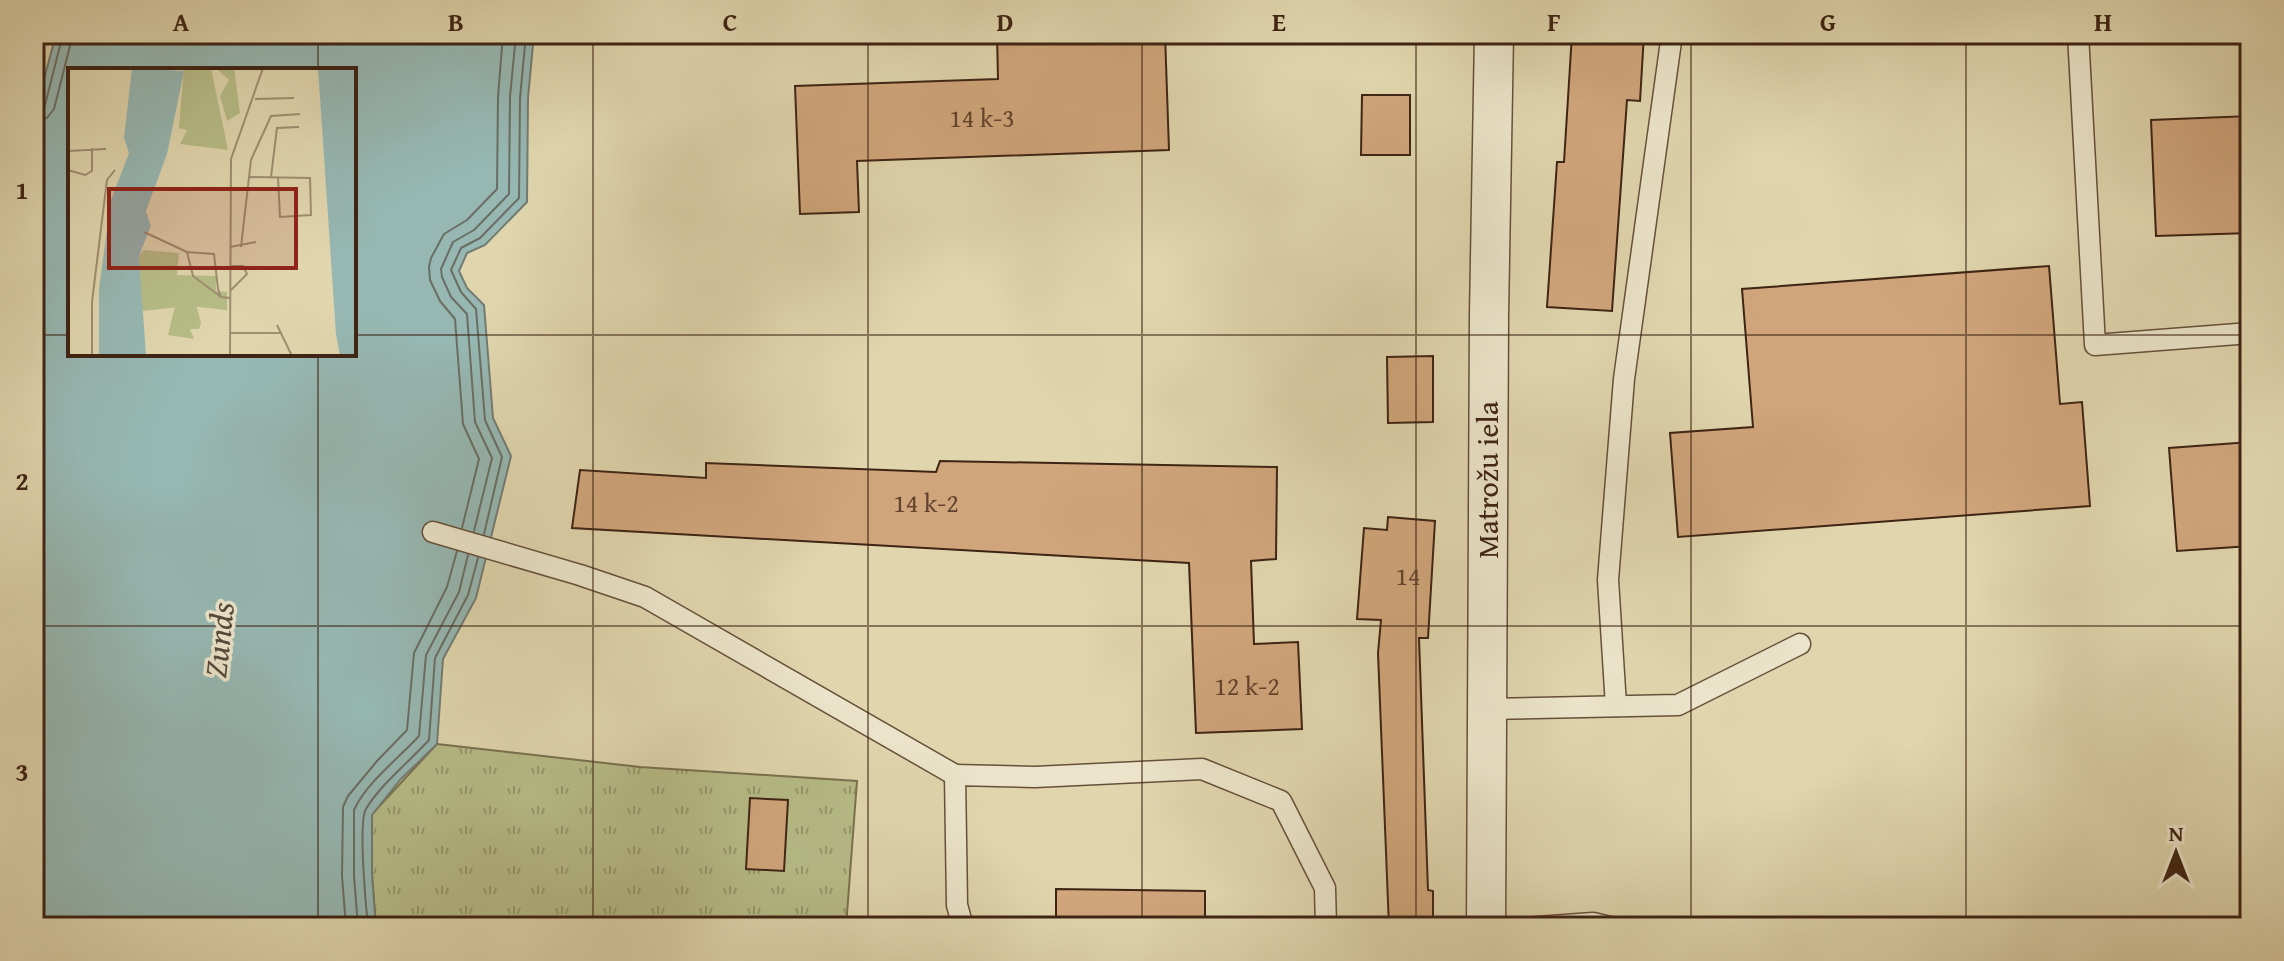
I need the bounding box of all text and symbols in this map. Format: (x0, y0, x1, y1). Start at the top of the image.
text: A (173, 2, 190, 41)
text: B (448, 2, 464, 41)
text: C (723, 2, 737, 41)
text: D (997, 2, 1013, 41)
text: E (1272, 2, 1286, 41)
text: F (1547, 2, 1561, 41)
text: G (1820, 2, 1836, 41)
text: H (2094, 2, 2112, 41)
inset map (68, 68, 356, 356)
house number: 14 k-3 (949, 98, 1015, 137)
text: 1 (15, 170, 29, 209)
street label: Matrožu iela (1465, 401, 1509, 559)
text: 2 (15, 461, 29, 500)
house number: 14 k-2 (893, 483, 959, 522)
house number: 14 (1395, 556, 1421, 595)
water label: Zunds (191, 599, 246, 680)
house number: 12 k-2 (1214, 666, 1280, 705)
text: 3 (15, 752, 29, 791)
north arrow (2136, 813, 2216, 893)
text: N (2169, 817, 2184, 849)

